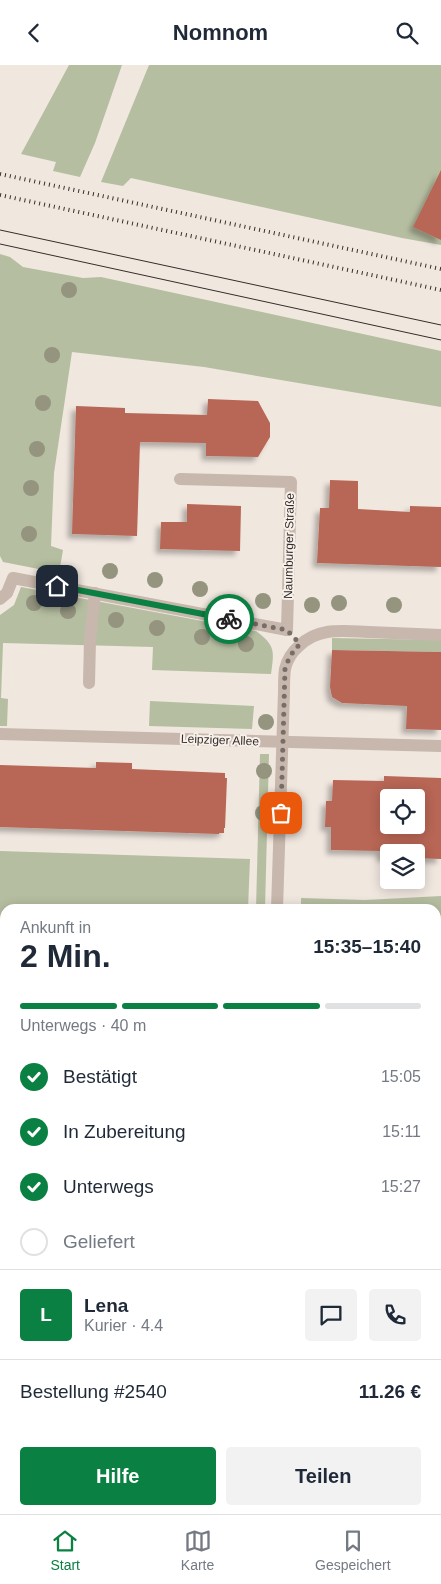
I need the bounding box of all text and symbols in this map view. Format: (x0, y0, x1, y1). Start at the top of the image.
icon: back (20, 19, 48, 47)
icon: search (393, 19, 421, 47)
text: Nomnom (173, 20, 268, 45)
street label: Naumburger Straße (281, 493, 297, 599)
pin (36, 565, 78, 607)
icon: home (43, 572, 71, 600)
courier (204, 594, 254, 644)
icon: bike (215, 605, 243, 633)
street label: Leipziger Allee (181, 732, 260, 748)
map controls (380, 789, 425, 889)
button: locate (380, 789, 425, 834)
pin (260, 792, 302, 834)
icon: bag (267, 799, 295, 827)
button: layers (380, 844, 425, 889)
text: Ankunft in (20, 919, 91, 936)
text: 15:35–15:40 (313, 936, 421, 957)
text: 2 Min. (20, 938, 111, 974)
text: Unterwegs · 40 m (20, 1017, 146, 1034)
icon: check (20, 1063, 48, 1091)
text: Bestätigt (63, 1066, 137, 1087)
text: 15:05 (381, 1068, 421, 1085)
icon: check (20, 1118, 48, 1146)
text: In Zubereitung (63, 1121, 186, 1142)
text: 15:11 (382, 1123, 421, 1140)
icon: check (20, 1173, 48, 1201)
text: Unterwegs (63, 1176, 154, 1197)
text: 15:27 (381, 1178, 421, 1195)
text: Geliefert (63, 1231, 135, 1252)
button: chat (305, 1289, 357, 1341)
button: phone (369, 1289, 421, 1341)
text: Lena (84, 1295, 128, 1316)
text: L (40, 1304, 52, 1325)
text: Kurier · 4.4 (84, 1317, 163, 1334)
text: Bestellung #2540 (20, 1381, 167, 1402)
text: 11.26 € (359, 1381, 421, 1402)
button: Hilfe (20, 1447, 216, 1505)
button: Teilen (226, 1447, 421, 1505)
tab: Start (50, 1527, 80, 1573)
tab: Karte (181, 1527, 214, 1573)
tab: Gespeichert (315, 1527, 391, 1573)

